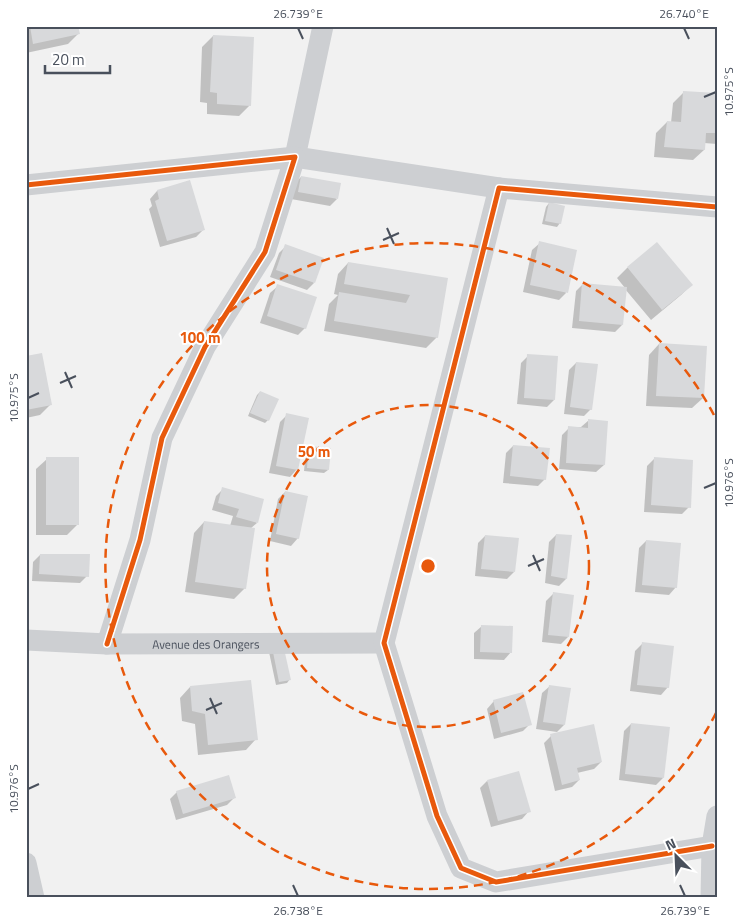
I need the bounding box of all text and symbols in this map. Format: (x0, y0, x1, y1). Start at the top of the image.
text: 26.739°E (273, 4, 323, 23)
text: 26.740°E (659, 4, 709, 23)
scale bar (45, 42, 110, 74)
text: 20 m (52, 48, 85, 71)
text: 10.975°S (719, 67, 738, 117)
text: 100 m (179, 326, 221, 349)
text: 10.975°S (4, 373, 23, 423)
text: 50 m (298, 440, 330, 463)
text: 10.976°S (719, 458, 738, 508)
centre of rings (419, 557, 437, 575)
street label: Avenue des Orangers (152, 634, 260, 653)
text: 10.976°S (4, 764, 23, 814)
north arrow (650, 832, 700, 882)
text: N (662, 832, 679, 855)
text: 26.738°E (273, 901, 323, 920)
text: 26.739°E (660, 901, 710, 920)

